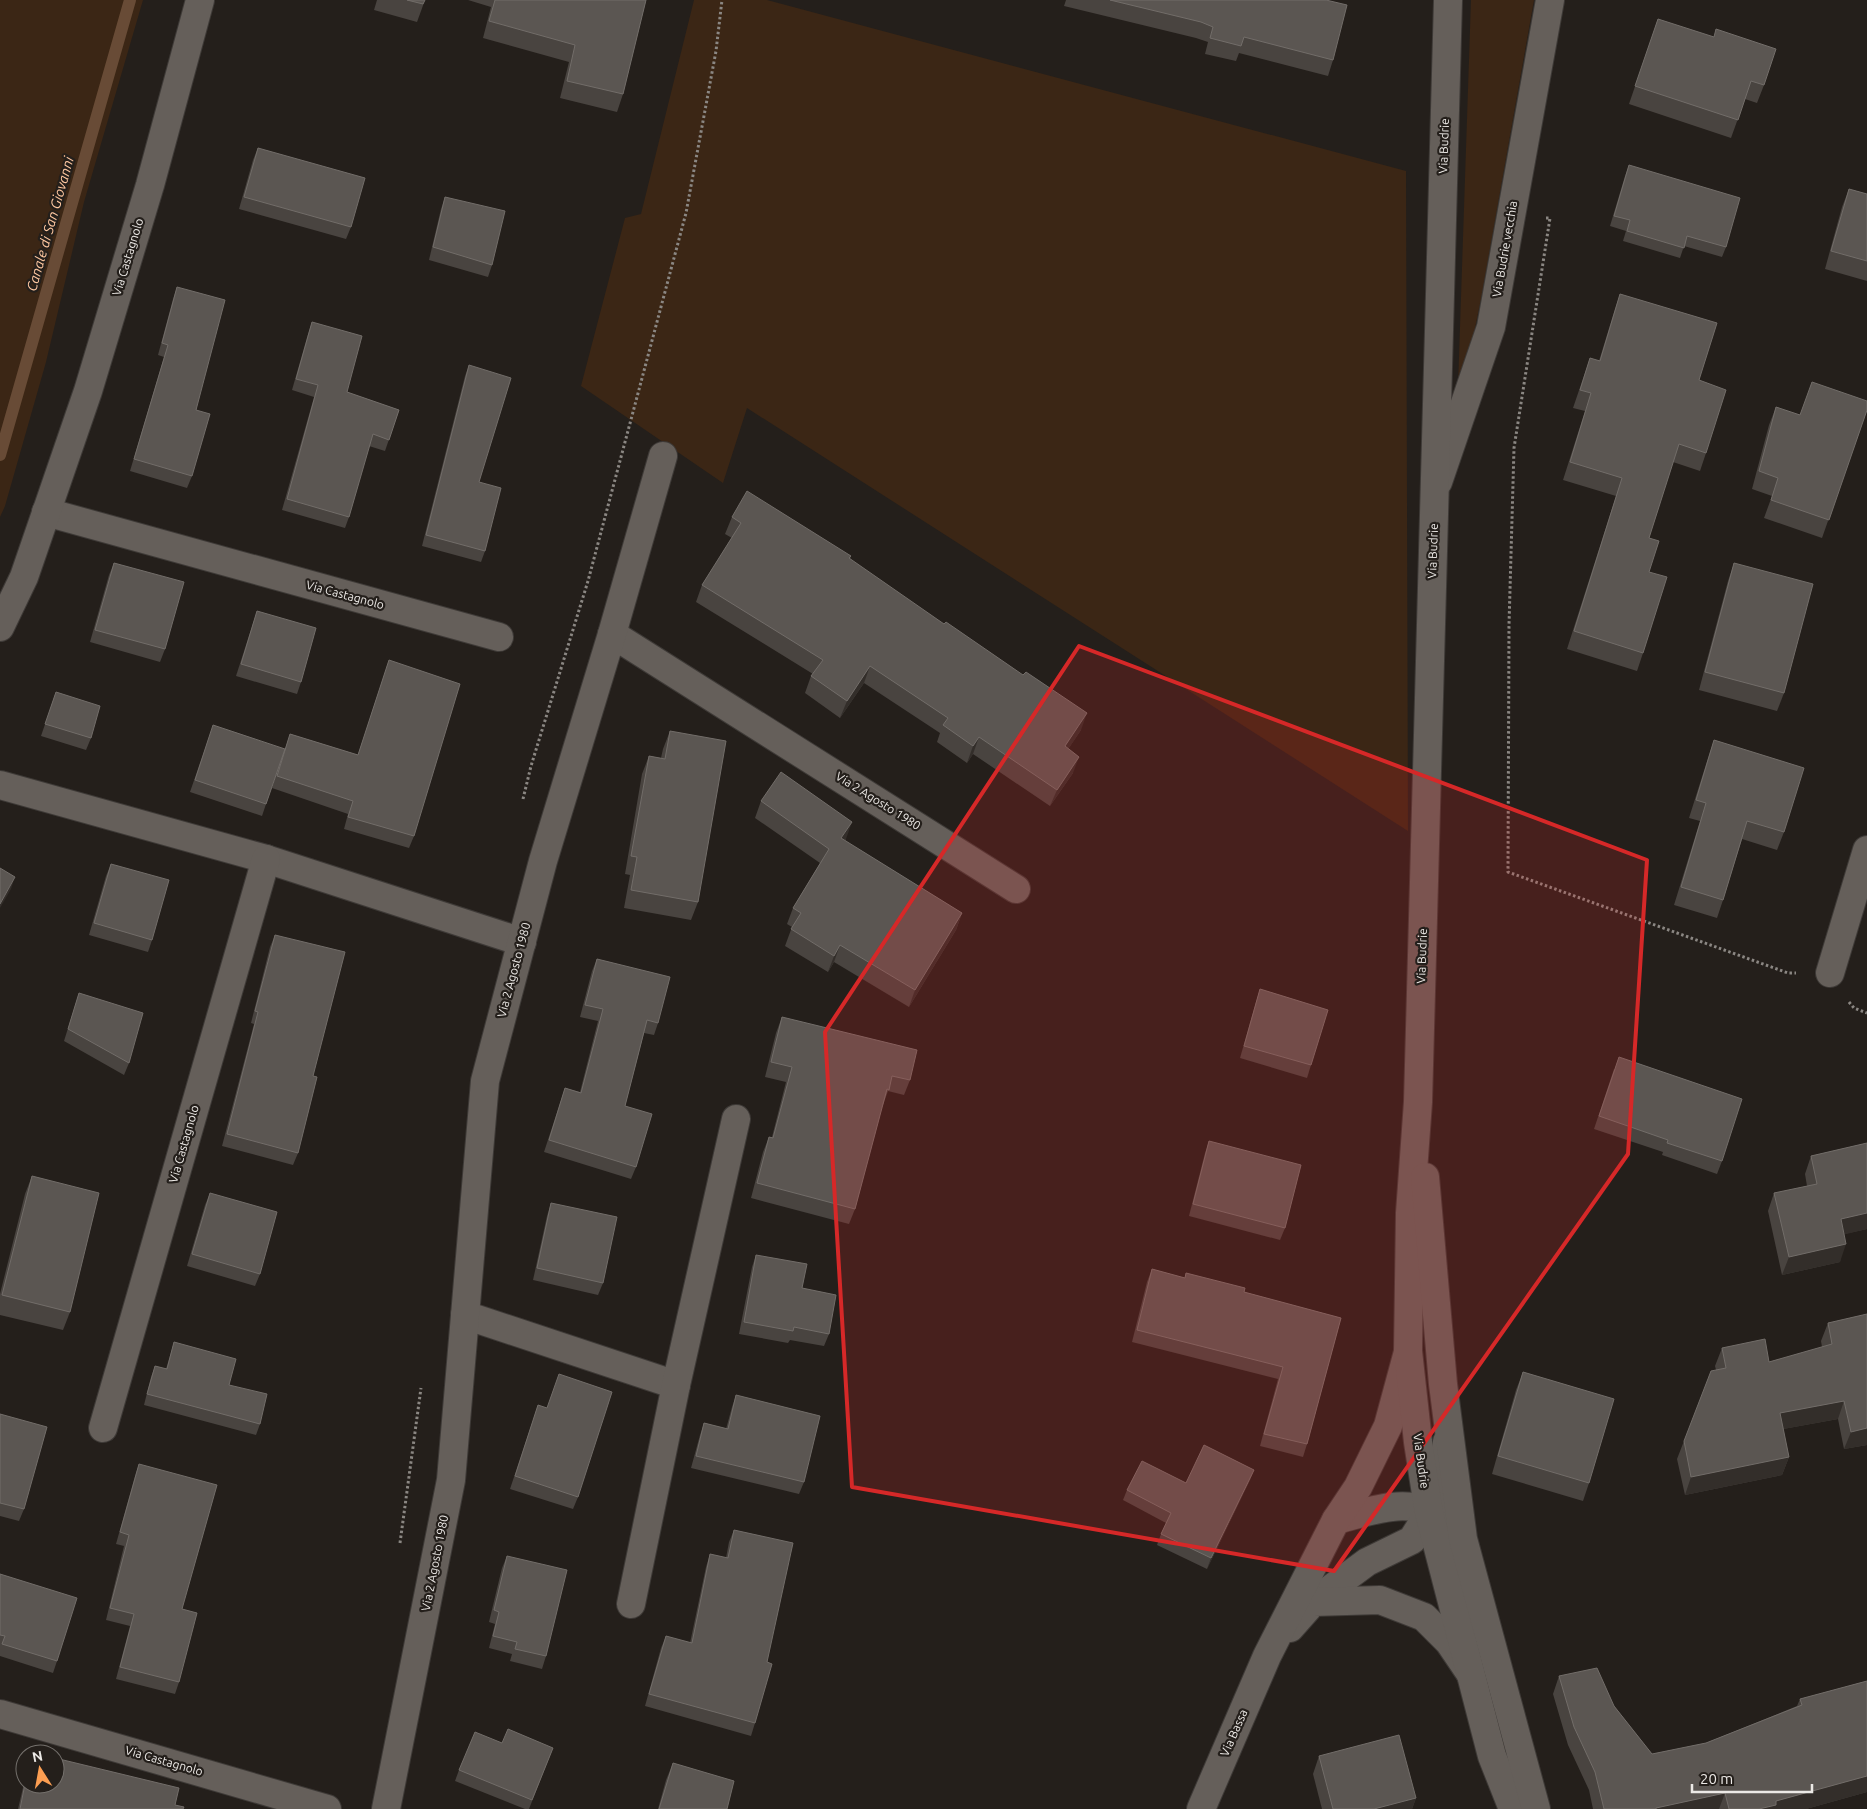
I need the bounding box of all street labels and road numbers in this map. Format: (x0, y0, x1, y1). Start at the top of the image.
street label: Via Budrie (1436, 118, 1451, 174)
street label: Via Budrie vecchia (1490, 200, 1519, 298)
street label: Via Castagnolo (110, 217, 145, 297)
street label: Via Budrie (1425, 523, 1440, 579)
street label: Via Castagnolo (305, 578, 386, 611)
street label: Via 2 Agosto 1980 (833, 769, 923, 832)
street label: Via 2 Agosto 1980 (495, 921, 533, 1019)
street label: Via Budrie (1414, 928, 1429, 984)
street label: Via Castagnolo (166, 1103, 201, 1184)
street label: Via Budrie (1411, 1433, 1432, 1489)
street label: Via 2 Agosto 1980 (419, 1513, 450, 1612)
street label: Via Bassa (1217, 1707, 1250, 1758)
street label: Via Castagnolo (124, 1743, 205, 1778)

